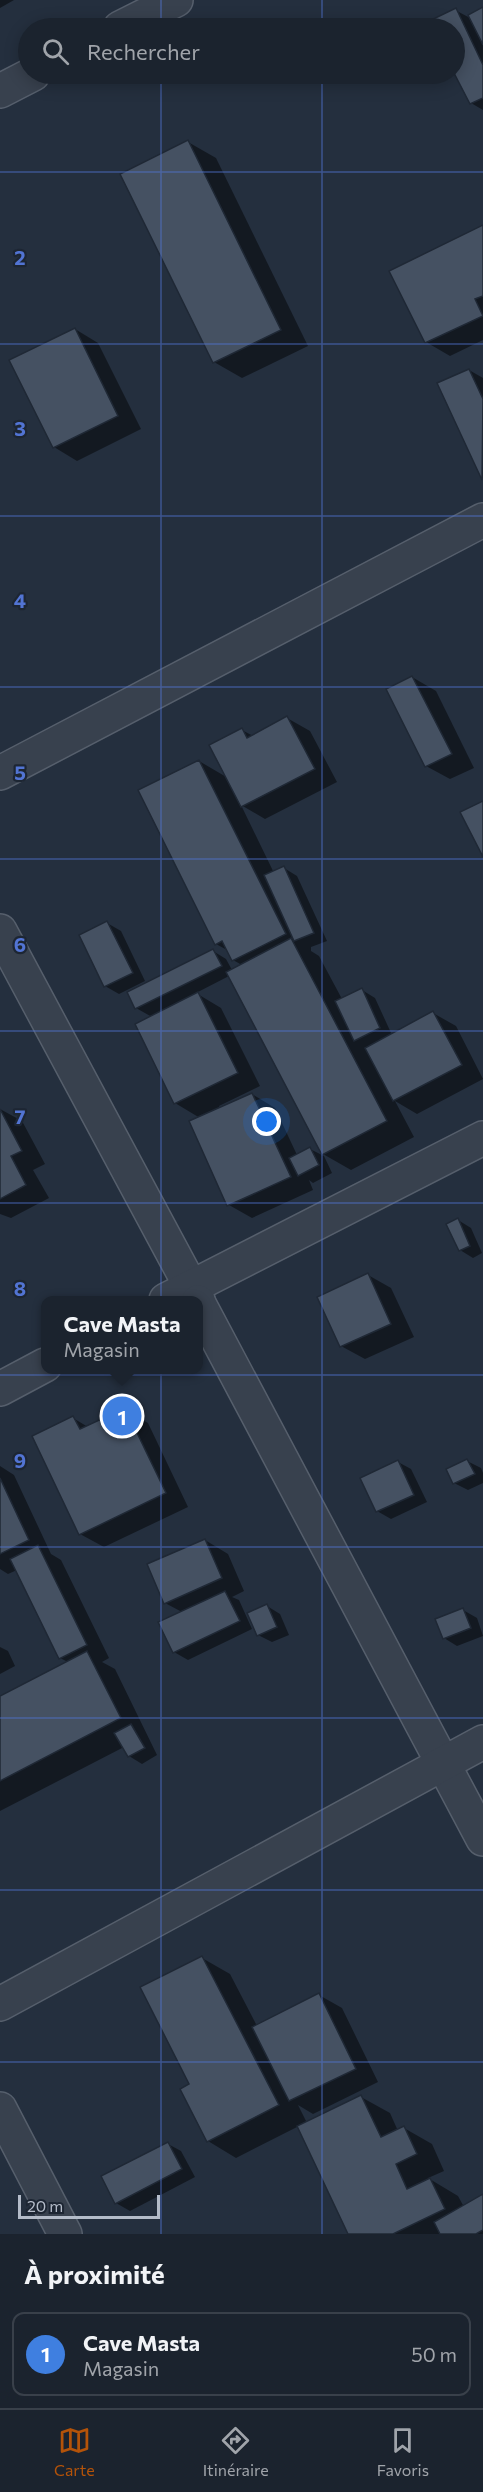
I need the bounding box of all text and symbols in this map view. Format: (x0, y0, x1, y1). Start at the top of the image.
search box (18, 18, 465, 84)
icon: search (39, 35, 72, 68)
text: Rechercher (87, 38, 200, 65)
text: 2 (14, 245, 26, 269)
text: 3 (14, 416, 26, 440)
text: 4 (14, 588, 26, 612)
text: 5 (14, 760, 26, 784)
text: 6 (14, 932, 26, 956)
text: 7 (15, 1104, 26, 1128)
your location (252, 1107, 281, 1136)
text: 8 (14, 1276, 26, 1300)
popup (41, 1296, 203, 1374)
text: Cave Masta (63, 1310, 181, 1337)
text: Magasin (63, 1337, 140, 1361)
pin: 1 (102, 1394, 142, 1438)
text: 9 (14, 1448, 26, 1472)
scale bar (18, 2192, 160, 2220)
text: 20 m (27, 2196, 63, 2215)
text: À proximité (24, 2258, 165, 2289)
text: Cave Masta (83, 2329, 200, 2356)
text: 1 (41, 2342, 50, 2366)
text: 50 m (411, 2342, 457, 2366)
text: Magasin (83, 2356, 159, 2380)
tab: Carte (54, 2424, 95, 2479)
tab: Itinéraire (203, 2424, 269, 2479)
tab: Favoris (377, 2424, 429, 2479)

